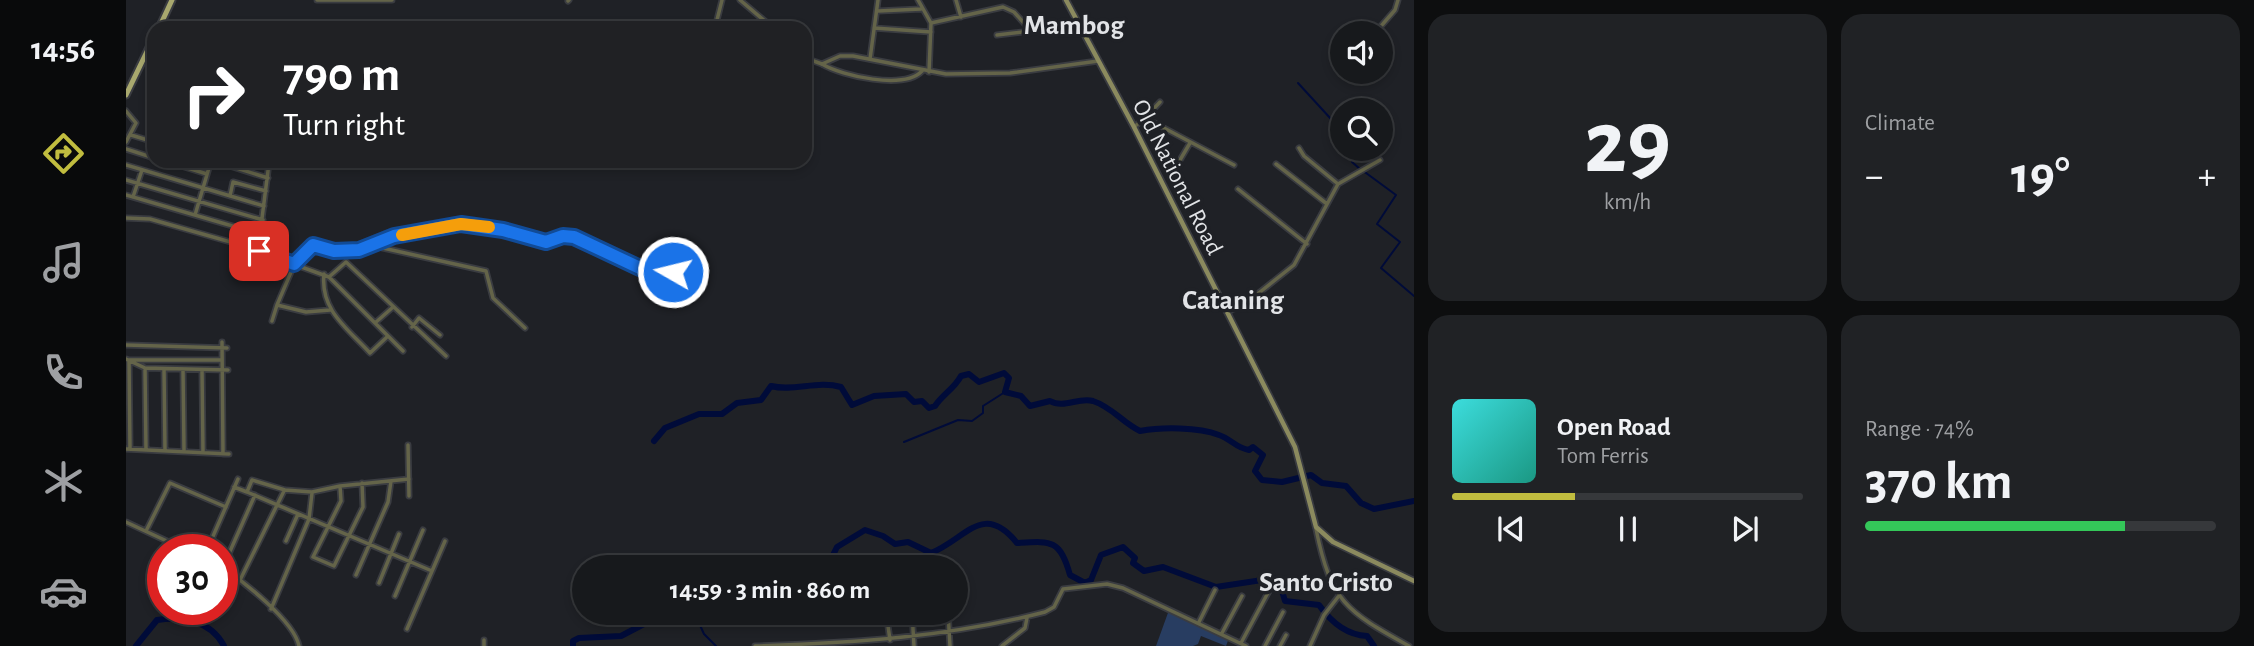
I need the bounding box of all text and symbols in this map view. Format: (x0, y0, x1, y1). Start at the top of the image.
district label: Mambog (1024, 12, 1125, 40)
map controls (1330, 21, 1393, 161)
button: sound (1330, 21, 1393, 84)
text: 14:56 (31, 33, 95, 65)
icon: right (168, 49, 259, 140)
text: 790 m (283, 51, 400, 100)
street label: Old National Road (1128, 96, 1227, 259)
button: search (1330, 98, 1393, 161)
text: 29 (1584, 98, 1671, 189)
text: Turn right (283, 109, 405, 141)
text: Climate (1865, 112, 1935, 135)
icon: directions (39, 129, 88, 178)
text: 19° (2011, 150, 2070, 202)
text: − (1865, 158, 1883, 196)
text: + (2198, 158, 2216, 196)
text: km/h (1604, 191, 1651, 214)
pin (229, 221, 289, 281)
icon: arrive (240, 232, 278, 270)
position arrow (636, 235, 710, 309)
icon: music (39, 238, 88, 287)
district label: Cataning (1182, 287, 1285, 315)
icon: phone (39, 348, 88, 397)
text: Open Road (1557, 414, 1671, 440)
text: Range · 74% (1865, 418, 1974, 441)
text: Tom Ferris (1557, 445, 1649, 468)
text: 370 km (1865, 456, 2013, 508)
icon: climate (39, 457, 88, 506)
icon: previous (1492, 510, 1530, 548)
icon: pause (1609, 510, 1647, 548)
icon: next (1726, 510, 1764, 548)
speed limit sign: 30 (147, 534, 238, 625)
icon: car (39, 567, 88, 616)
district label: Santo Cristo (1259, 569, 1393, 597)
text: 14:59 · 3 min · 860 m (670, 577, 870, 603)

